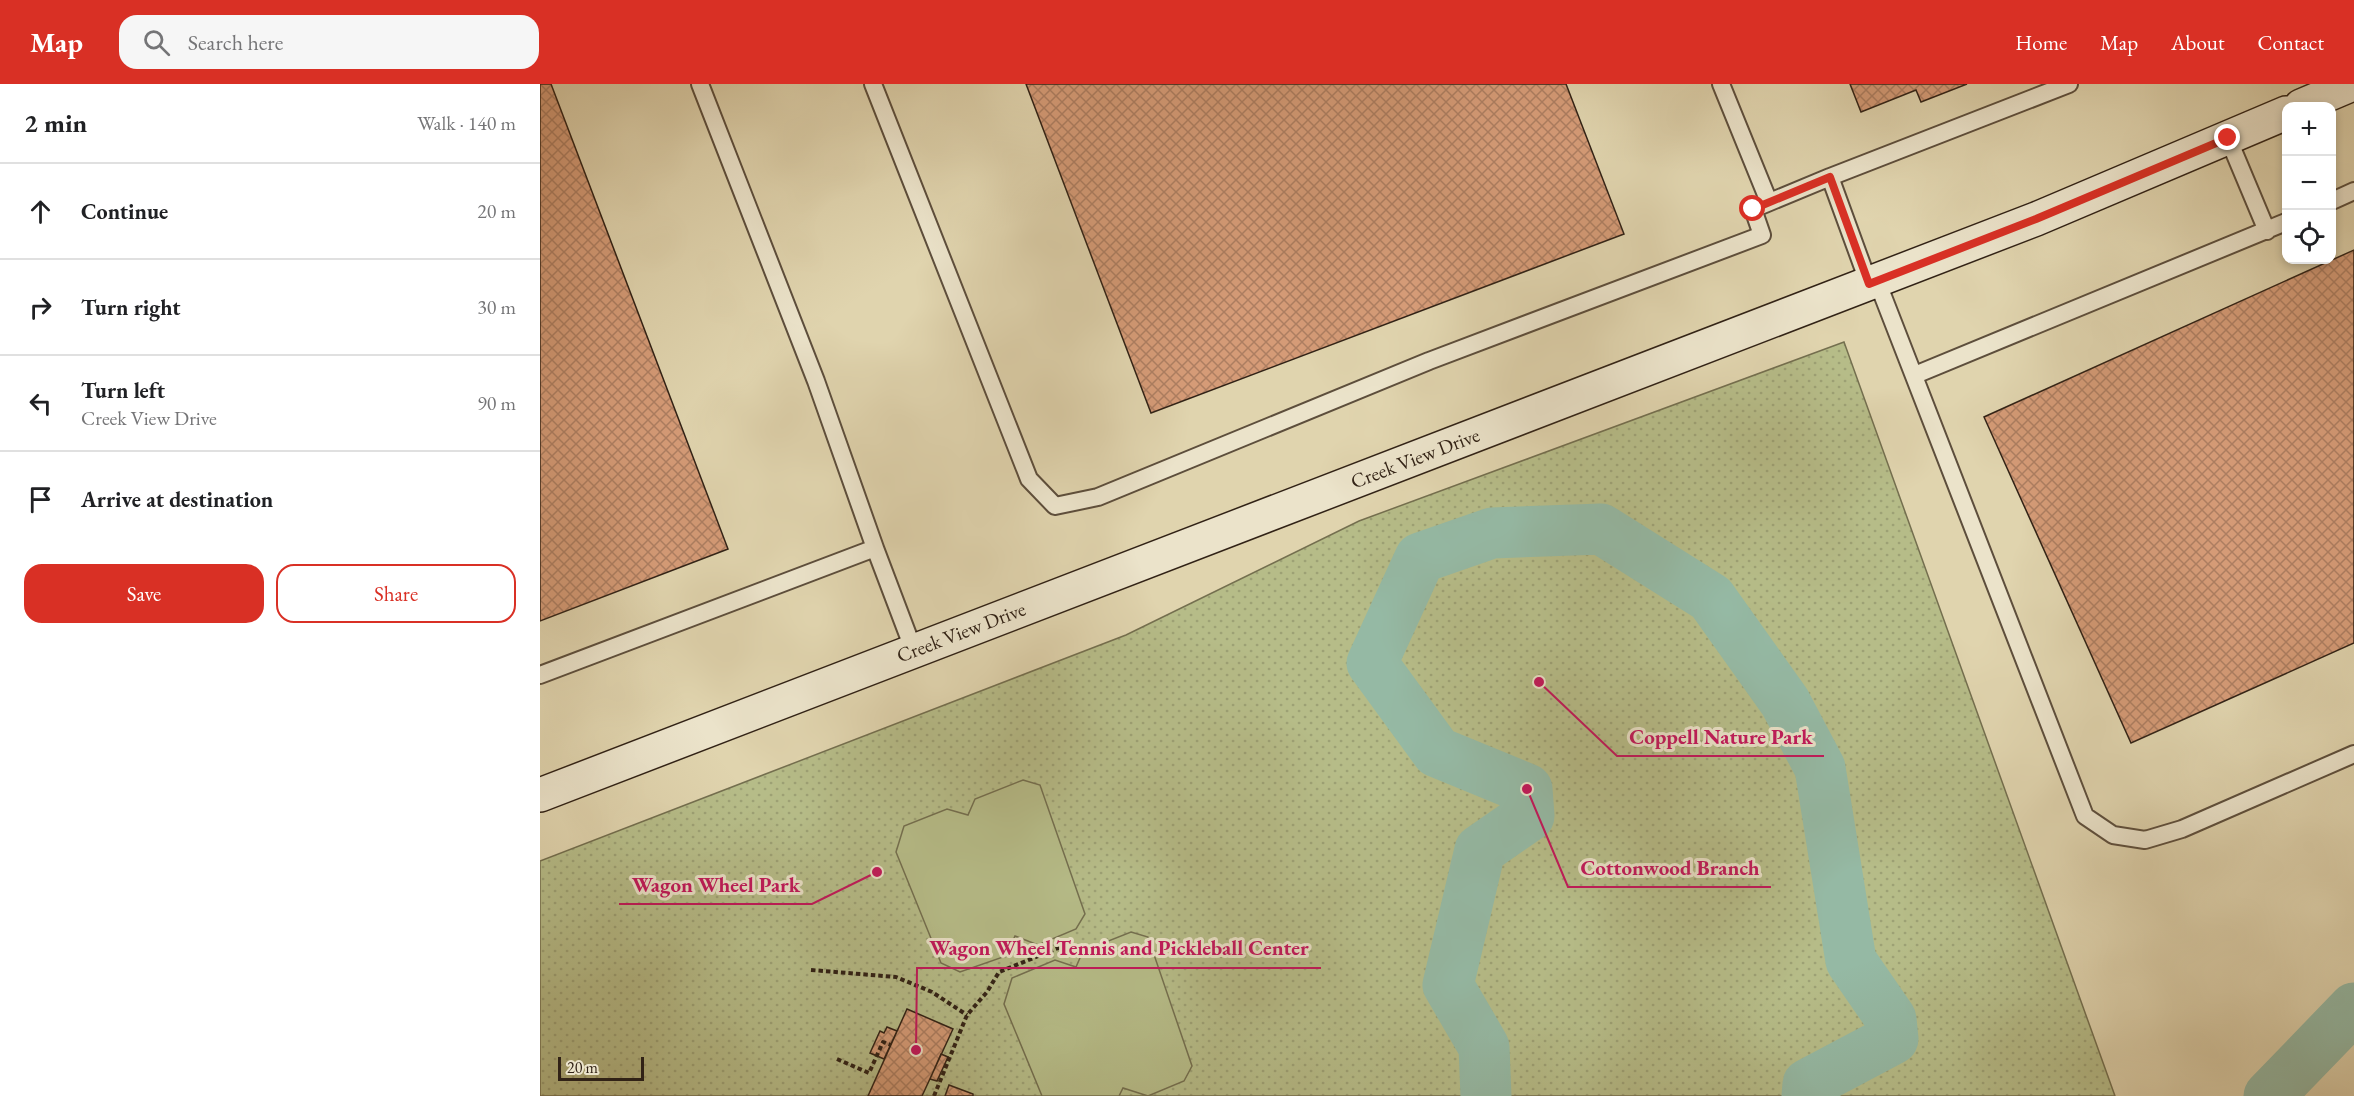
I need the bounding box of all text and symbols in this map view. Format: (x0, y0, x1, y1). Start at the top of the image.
search box (119, 15, 539, 69)
text: Map (30, 24, 83, 60)
icon: search (140, 26, 173, 59)
text: Search here (188, 28, 283, 57)
text: Home (2015, 29, 2067, 56)
text: Map (2100, 29, 2138, 56)
text: About (2171, 29, 2224, 56)
text: Contact (2257, 29, 2324, 56)
map controls (2282, 102, 2336, 264)
button: + (2282, 102, 2336, 156)
text: 2 min (24, 106, 87, 140)
text: Walk · 140 m (417, 110, 516, 136)
route end (2214, 124, 2240, 150)
button: − (2282, 156, 2336, 210)
icon: ahead (24, 195, 57, 228)
route start (1739, 195, 1765, 221)
text: Continue (81, 197, 168, 226)
text: 20 m (477, 198, 516, 224)
button: locate (2282, 210, 2336, 264)
icon: right (24, 291, 57, 324)
text: Turn right (81, 293, 180, 322)
text: 30 m (477, 294, 516, 320)
text: Turn left (81, 376, 165, 405)
icon: left (24, 387, 57, 420)
text: 90 m (477, 390, 516, 416)
text: Creek View Drive (81, 405, 217, 431)
street label: Creek View Drive (1347, 421, 1483, 494)
icon: arrive (24, 483, 57, 516)
text: Arrive at destination (81, 485, 273, 514)
button: Save (24, 564, 264, 623)
button: Share (276, 564, 516, 623)
street label: Creek View Drive (893, 595, 1029, 668)
callout: Coppell Nature Park (1617, 717, 1824, 756)
text: Coppell Nature Park (1629, 723, 1813, 750)
callout: Cottonwood Branch (1568, 848, 1771, 887)
text: Cottonwood Branch (1580, 854, 1760, 881)
callout: Wagon Wheel Park (619, 865, 812, 904)
text: Wagon Wheel Park (632, 871, 801, 898)
callout: Wagon Wheel Tennis and Pickleball Center (917, 929, 1321, 968)
text: Wagon Wheel Tennis and Pickleball Center (929, 934, 1309, 961)
scale bar (558, 1054, 644, 1082)
text: 20 m (567, 1057, 598, 1078)

